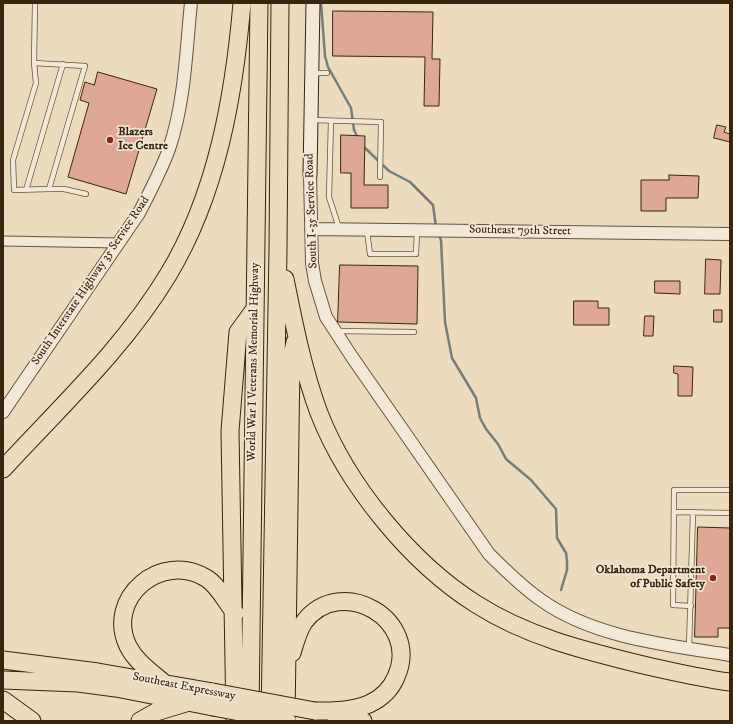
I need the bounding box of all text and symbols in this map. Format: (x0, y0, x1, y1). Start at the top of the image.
place label: Blazers Ice Centre (118, 126, 168, 154)
marker: Blazers Ice Centre (105, 135, 115, 145)
street label: South I-35 Service Road (303, 153, 321, 269)
street label: South Interstate Highway 35 Service Road (29, 194, 153, 368)
street label: Southeast 79th Street (469, 223, 571, 239)
street label: World War I Veterans Memorial Highway (245, 262, 263, 462)
place label: Oklahoma Department of Public Safety (596, 564, 705, 592)
marker: Oklahoma Department of Public Safety (708, 573, 718, 583)
street label: Southeast Expressway (131, 670, 237, 704)

